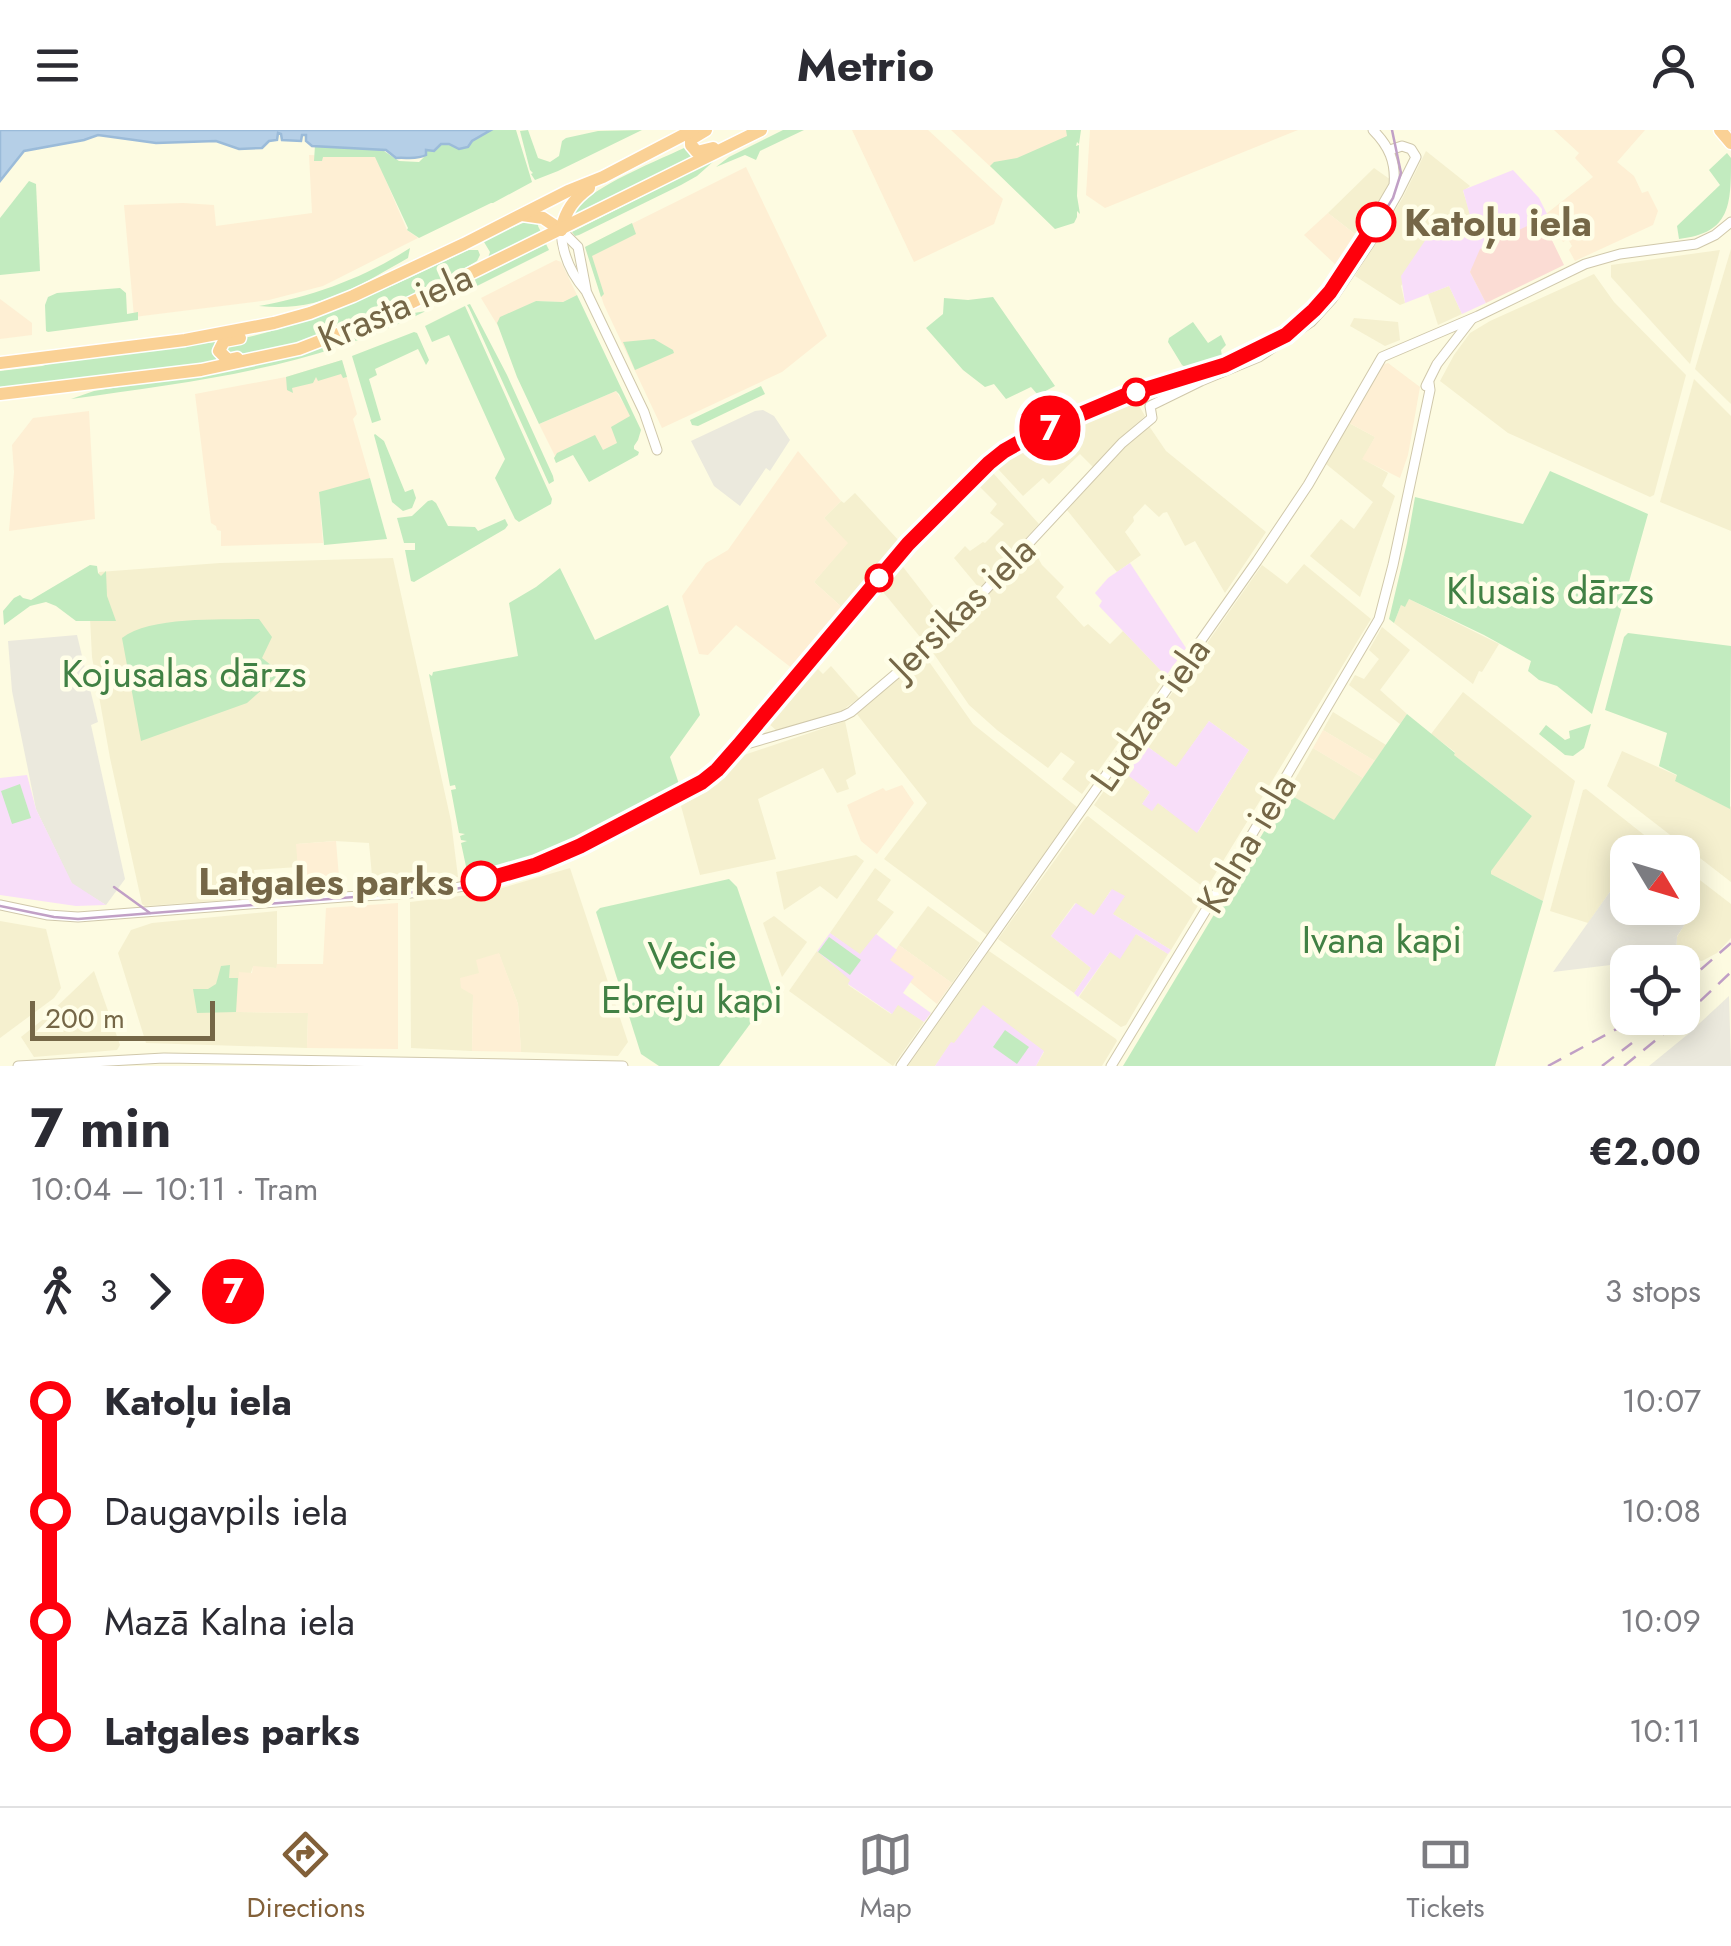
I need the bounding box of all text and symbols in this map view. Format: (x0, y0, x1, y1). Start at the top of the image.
text: Metrio (797, 33, 934, 98)
icon: menu (30, 38, 85, 93)
icon: person (1646, 38, 1701, 93)
place label: Katoļu iela (1404, 195, 1592, 250)
marker: Katoļu iela (1357, 203, 1395, 241)
street label: Krasta iela (309, 249, 481, 365)
unlabelled marker (1123, 379, 1149, 405)
line badge: 7 (1018, 396, 1082, 460)
text: 7 (1039, 403, 1061, 453)
street label: Jersikas iela (873, 523, 1048, 695)
park label: Klusais dārzs (1446, 563, 1654, 618)
unlabelled marker (866, 565, 892, 591)
street label: Ludzas iela (1077, 626, 1223, 802)
park label: Kojusalas dārzs (62, 646, 306, 701)
street label: Kalna iela (1183, 763, 1309, 923)
north arrow (1610, 835, 1700, 925)
map controls (1610, 835, 1700, 1035)
place label: Latgales parks (198, 854, 454, 909)
marker: Latgales parks (462, 862, 500, 900)
park label: Ivana kapi (1302, 912, 1462, 967)
park label: Vecie Ebreju kapi (601, 928, 783, 1027)
button: locate (1610, 945, 1700, 1035)
scale bar (30, 996, 215, 1040)
text: 200 m (45, 998, 125, 1039)
text: 7 min (30, 1088, 172, 1168)
text: €2.00 (1589, 1124, 1701, 1179)
text: 10:04 – 10:11 · Tram (30, 1166, 318, 1212)
icon: walk (30, 1264, 85, 1319)
icon: forward (132, 1264, 187, 1319)
text: 7 (222, 1266, 244, 1316)
text: 3 (100, 1268, 117, 1314)
text: 3 stops (1605, 1268, 1701, 1314)
text: Katoļu iela (104, 1374, 292, 1429)
text: 10:07 (1622, 1378, 1701, 1424)
text: Daugavpils iela (104, 1484, 348, 1539)
text: 10:08 (1621, 1488, 1701, 1534)
text: Mazā Kalna iela (104, 1594, 355, 1649)
text: 10:09 (1620, 1598, 1701, 1644)
text: Latgales parks (104, 1704, 360, 1759)
text: 10:11 (1629, 1708, 1701, 1754)
tab: Directions (247, 1827, 365, 1928)
tab: Map (858, 1827, 913, 1928)
tab: Tickets (1406, 1827, 1484, 1928)

